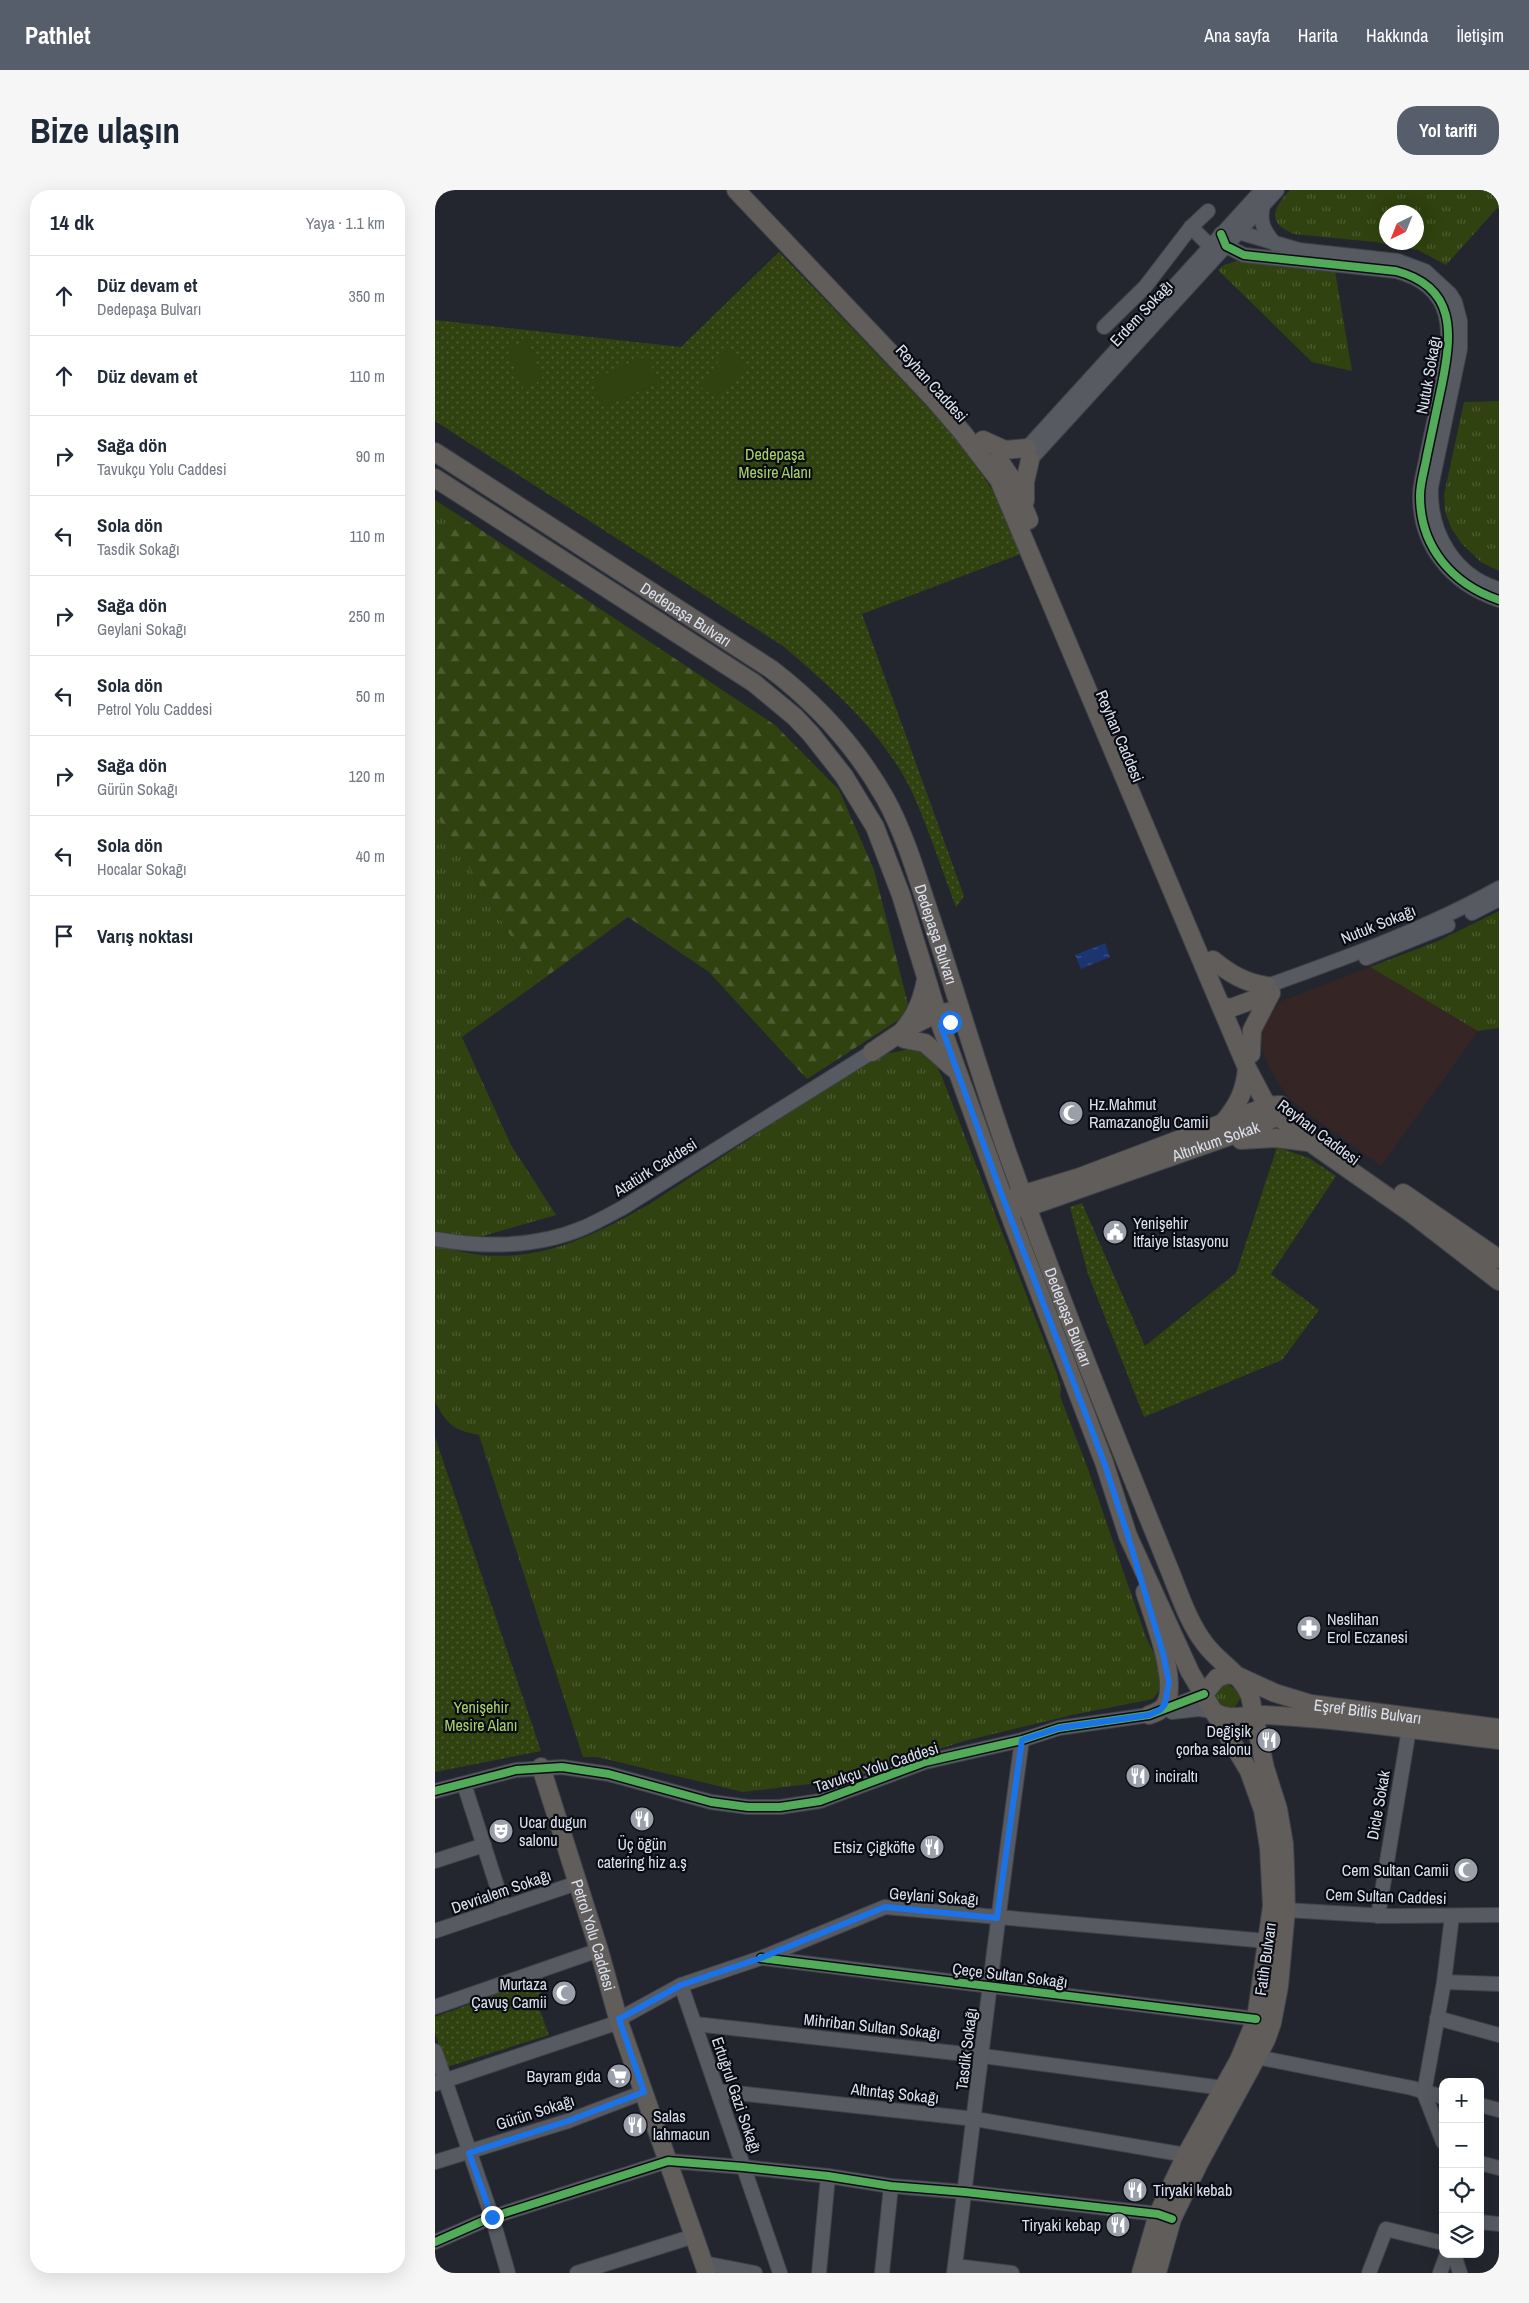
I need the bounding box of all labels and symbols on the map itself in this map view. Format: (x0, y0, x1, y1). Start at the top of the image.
north arrow (1379, 205, 1424, 250)
street label: Erdem Sokağı (1105, 275, 1177, 351)
street label: Nutuk Sokağı (1410, 334, 1446, 416)
street label: Reyhan Caddesi (891, 339, 973, 427)
park label: Dedepaşa Mesire Alanı (739, 443, 811, 483)
street label: Dedepaşa Bulvarı (636, 577, 736, 652)
street label: Reyhan Caddesi (1091, 687, 1149, 785)
street label: Dedepaşa Bulvarı (910, 881, 963, 987)
street label: Nutuk Sokağı (1337, 899, 1419, 949)
route start (939, 1011, 962, 1034)
place label: Hz.Mahmut Ramazanoğlu Camii (1089, 1093, 1209, 1133)
street label: Reyhan Caddesi (1273, 1094, 1365, 1170)
mosque icon: Hz.Mahmut Ramazanoğlu Camii (1058, 1100, 1084, 1126)
street label: Altınkum Sokak (1168, 1115, 1263, 1167)
street label: Atatürk Caddesi (608, 1133, 701, 1202)
place label: Yenişehir İtfaiye İstasyonu (1133, 1212, 1229, 1252)
public building icon: Yenişehir İtfaiye İstasyonu (1102, 1219, 1128, 1245)
street label: Dedepaşa Bulvarı (1040, 1264, 1098, 1369)
place label: Neslihan Erol Eczanesi (1327, 1608, 1408, 1648)
pharmacy icon: Neslihan Erol Eczanesi (1296, 1615, 1322, 1641)
street label: Eşref Bitlis Bulvarı (1313, 1693, 1423, 1729)
park label: Yenişehir Mesire Alanı (445, 1696, 517, 1736)
place label: Değişik çorba salonu (1176, 1720, 1251, 1760)
restaurant icon: Değişik çorba salonu (1256, 1727, 1282, 1753)
street label: Tavukçu Yolu Caddesi (811, 1737, 941, 1797)
restaurant icon: inciraltı (1125, 1763, 1151, 1789)
place label: inciraltı (1155, 1765, 1198, 1787)
street label: Dicle Sokak (1361, 1768, 1395, 1841)
restaurant icon: Üç öğün catering hiz a.ş (629, 1806, 655, 1832)
place label: Ucar dugun salonu (519, 1811, 587, 1851)
theatre icon: Ucar dugun salonu (488, 1818, 514, 1844)
place label: Üç öğün catering hiz a.ş (597, 1833, 687, 1873)
restaurant icon: Etsiz Çiğköfte (919, 1834, 945, 1860)
place label: Etsiz Çiğköfte (833, 1836, 915, 1858)
mosque icon: Cem Sultan Camii (1453, 1857, 1479, 1883)
place label: Cem Sultan Camii (1342, 1859, 1449, 1881)
street label: Devrialem Sokağı (448, 1864, 554, 1918)
street label: Petrol Yolu Caddesi (566, 1876, 621, 1993)
street label: Geylani Sokağı (888, 1882, 980, 1910)
street label: Cem Sultan Caddesi (1325, 1883, 1447, 1909)
street label: Fatih Bulvarı (1249, 1921, 1281, 1997)
street label: Çeçe Sultan Sokağı (951, 1957, 1069, 1993)
place label: Murtaza Çavuş Camii (471, 1973, 548, 2013)
mosque icon: Murtaza Çavuş Camii (551, 1980, 577, 2006)
street label: Tasdik Sokağı (950, 2007, 982, 2091)
street label: Mihriban Sultan Sokağı (803, 2008, 941, 2044)
street label: Ertuğrul Gazi Sokağı (707, 2034, 767, 2156)
supermarket icon: Bayram gıda (606, 2063, 632, 2089)
place label: Bayram gıda (527, 2065, 602, 2087)
street label: Altıntaş Sokağı (849, 2077, 940, 2109)
street label: Gürün Sokağı (493, 2089, 577, 2135)
place label: Salas lahmacun (653, 2105, 710, 2145)
restaurant icon: Salas lahmacun (622, 2112, 648, 2138)
restaurant icon: Tiryaki kebab (1122, 2177, 1148, 2203)
place label: Tiryaki kebab (1153, 2179, 1232, 2201)
route end (481, 2206, 504, 2229)
restaurant icon: Tiryaki kebap (1105, 2212, 1131, 2238)
place label: Tiryaki kebap (1022, 2214, 1101, 2236)

